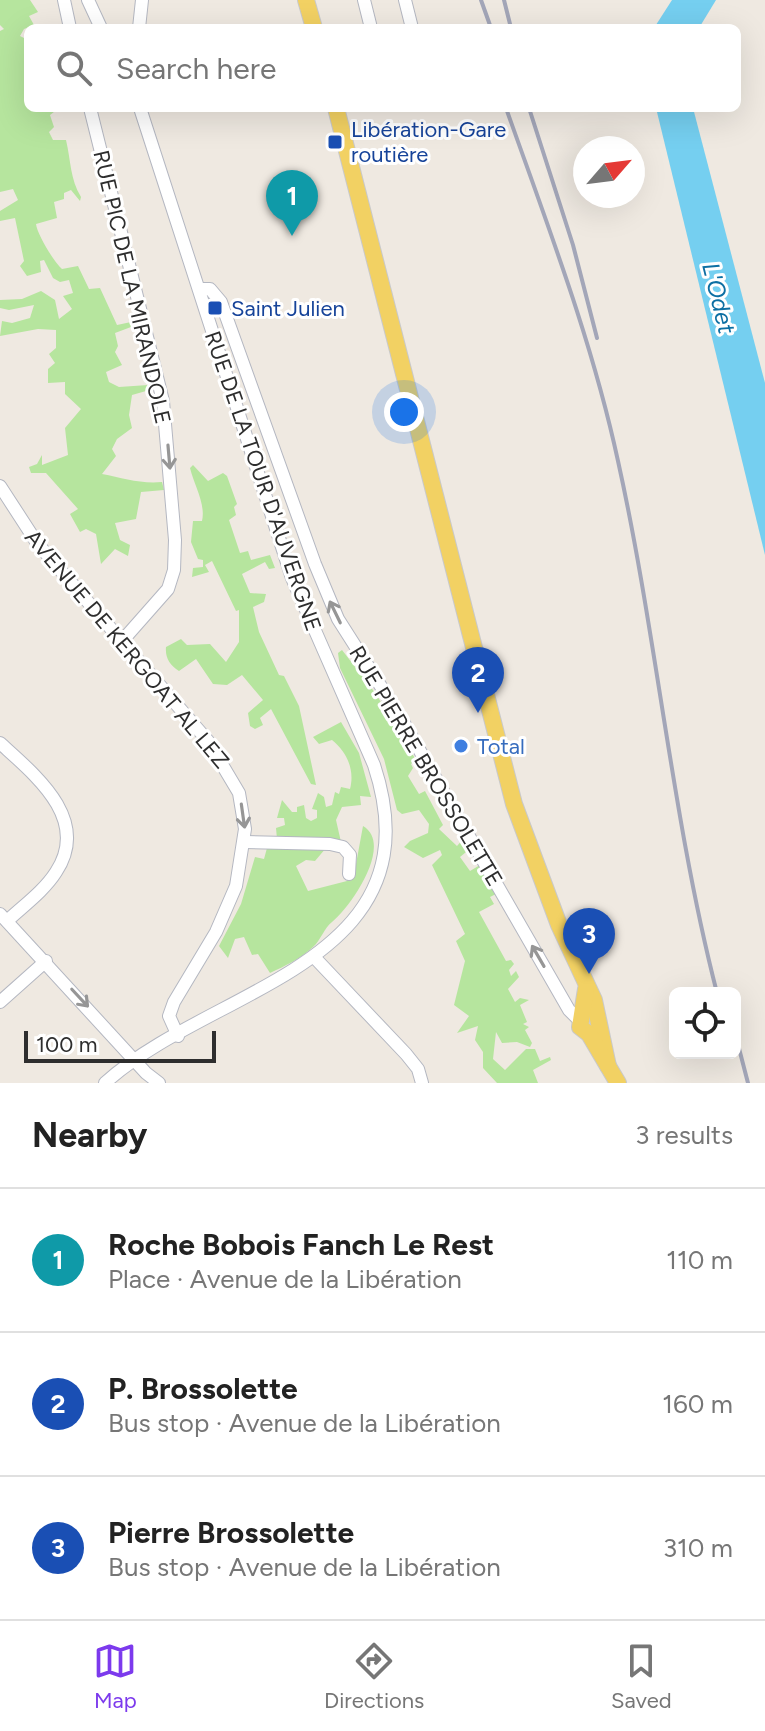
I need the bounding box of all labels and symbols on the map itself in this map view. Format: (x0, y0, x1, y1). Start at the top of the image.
place label: Libération-Gare routière (351, 116, 506, 168)
marker: Libération-Gare routière (326, 133, 344, 151)
north arrow (573, 136, 645, 208)
street label: RUE PIC DE LA MIRANDOLE (87, 147, 177, 427)
pin: 1 (266, 170, 318, 236)
water label: L'Odet (696, 259, 742, 337)
place label: Saint Julien (231, 295, 345, 322)
marker: Saint Julien (206, 299, 224, 317)
street label: RUE DE LA TOUR D'AUVERGNE (199, 327, 327, 635)
your location (384, 392, 424, 432)
one-way arrow (162, 443, 177, 470)
street label: AVENUE DE KERGOAT AL LEZ (19, 524, 235, 774)
one-way arrow (327, 600, 342, 624)
street label: RUE PIERRE BROSSOLETTE (343, 641, 509, 891)
pin: 2 (452, 647, 504, 713)
place label: Total (477, 733, 525, 760)
marker: Total (452, 737, 470, 755)
one-way arrow (236, 802, 251, 828)
pin: 3 (563, 908, 615, 974)
one-way arrow (530, 945, 546, 968)
one-way arrow (70, 988, 89, 1008)
scale bar (24, 1027, 216, 1063)

